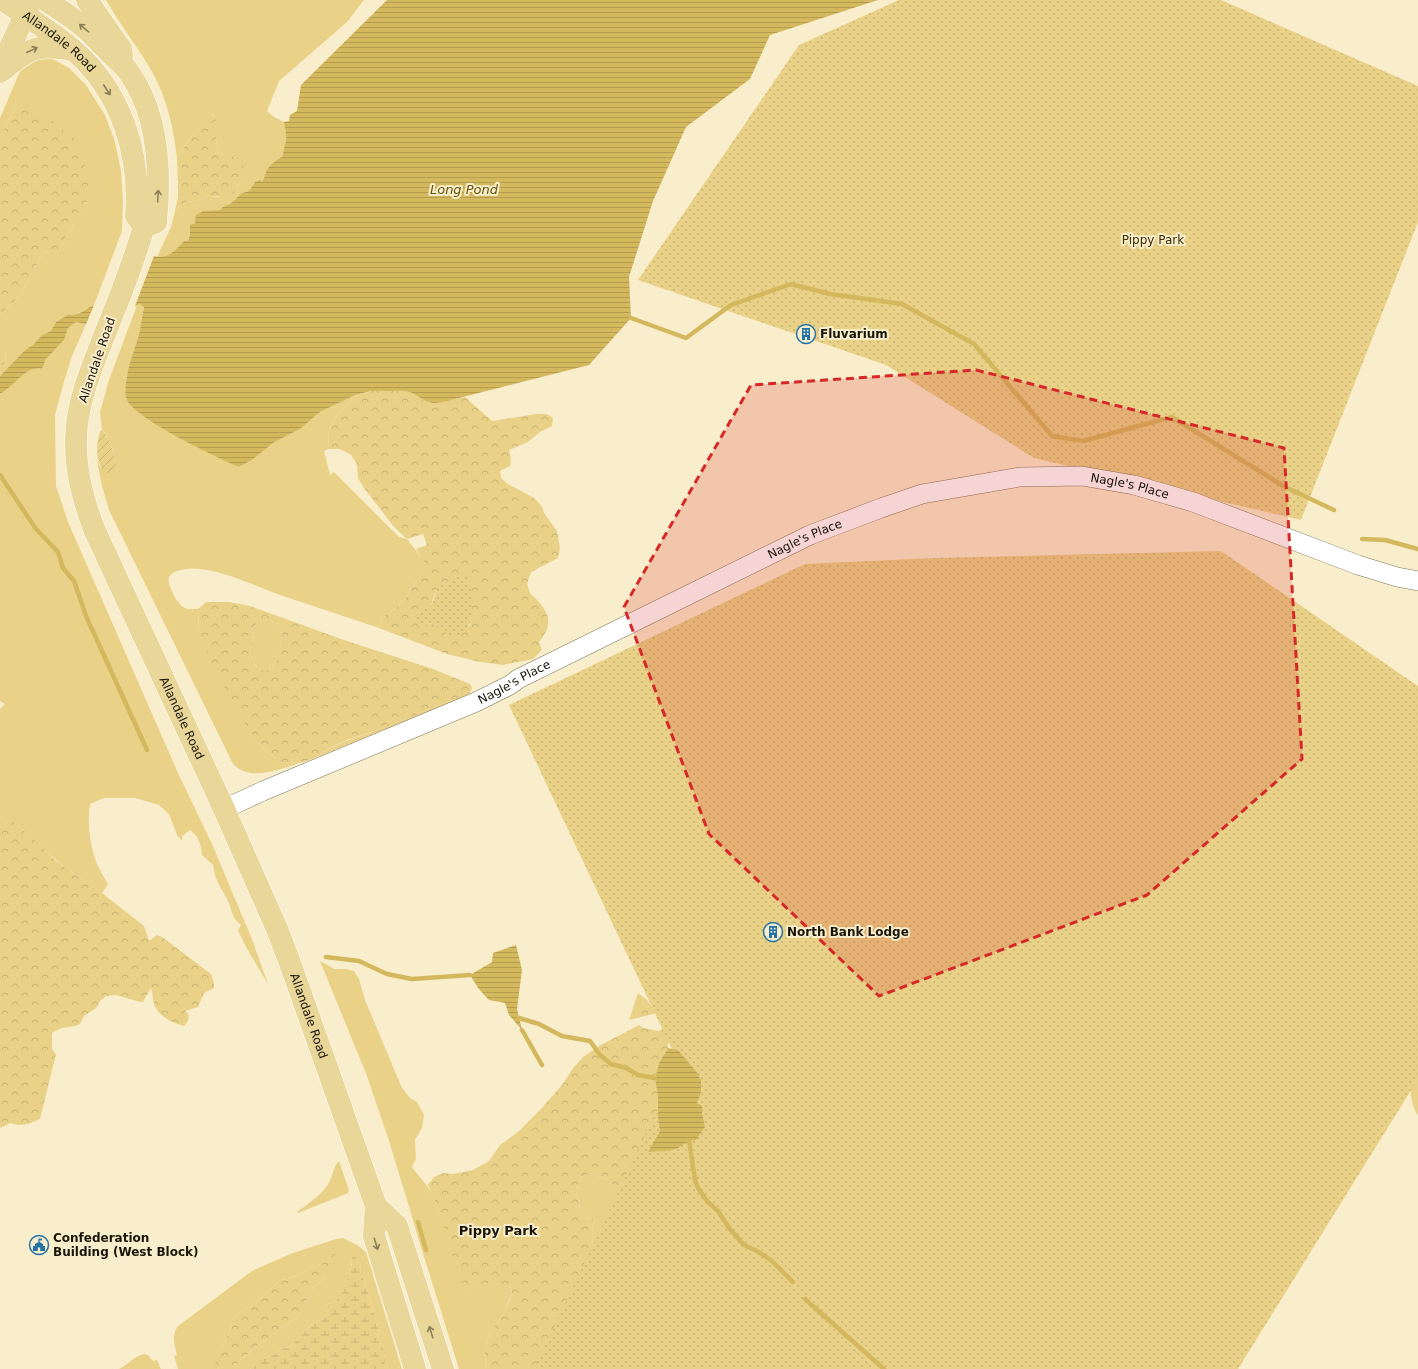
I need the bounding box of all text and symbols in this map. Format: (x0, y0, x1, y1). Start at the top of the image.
street label: Allandale Road (20, 8, 99, 75)
one-way arrow (79, 24, 89, 33)
one-way arrow (26, 46, 38, 53)
one-way arrow (103, 85, 111, 96)
water label: Long Pond (430, 182, 499, 197)
one-way arrow (154, 190, 162, 203)
park label: Pippy Park (1122, 233, 1184, 247)
street label: Allandale Road (76, 315, 118, 405)
building icon: Fluvarium (795, 323, 817, 345)
place label: Fluvarium (820, 327, 888, 341)
street label: Nagle's Place (1090, 471, 1171, 502)
street label: Nagle's Place (765, 516, 844, 562)
street label: Nagle's Place (476, 657, 553, 707)
street label: Allandale Road (157, 675, 207, 762)
building icon: North Bank Lodge (762, 921, 784, 943)
place label: North Bank Lodge (787, 925, 909, 939)
street label: Allandale Road (287, 971, 330, 1061)
district label: Pippy Park (459, 1223, 538, 1238)
place label: Confederation Building (West Block) (53, 1231, 199, 1259)
public building icon: Confederation Building (West Block) (28, 1234, 50, 1256)
one-way arrow (373, 1238, 380, 1251)
one-way arrow (427, 1326, 435, 1338)

